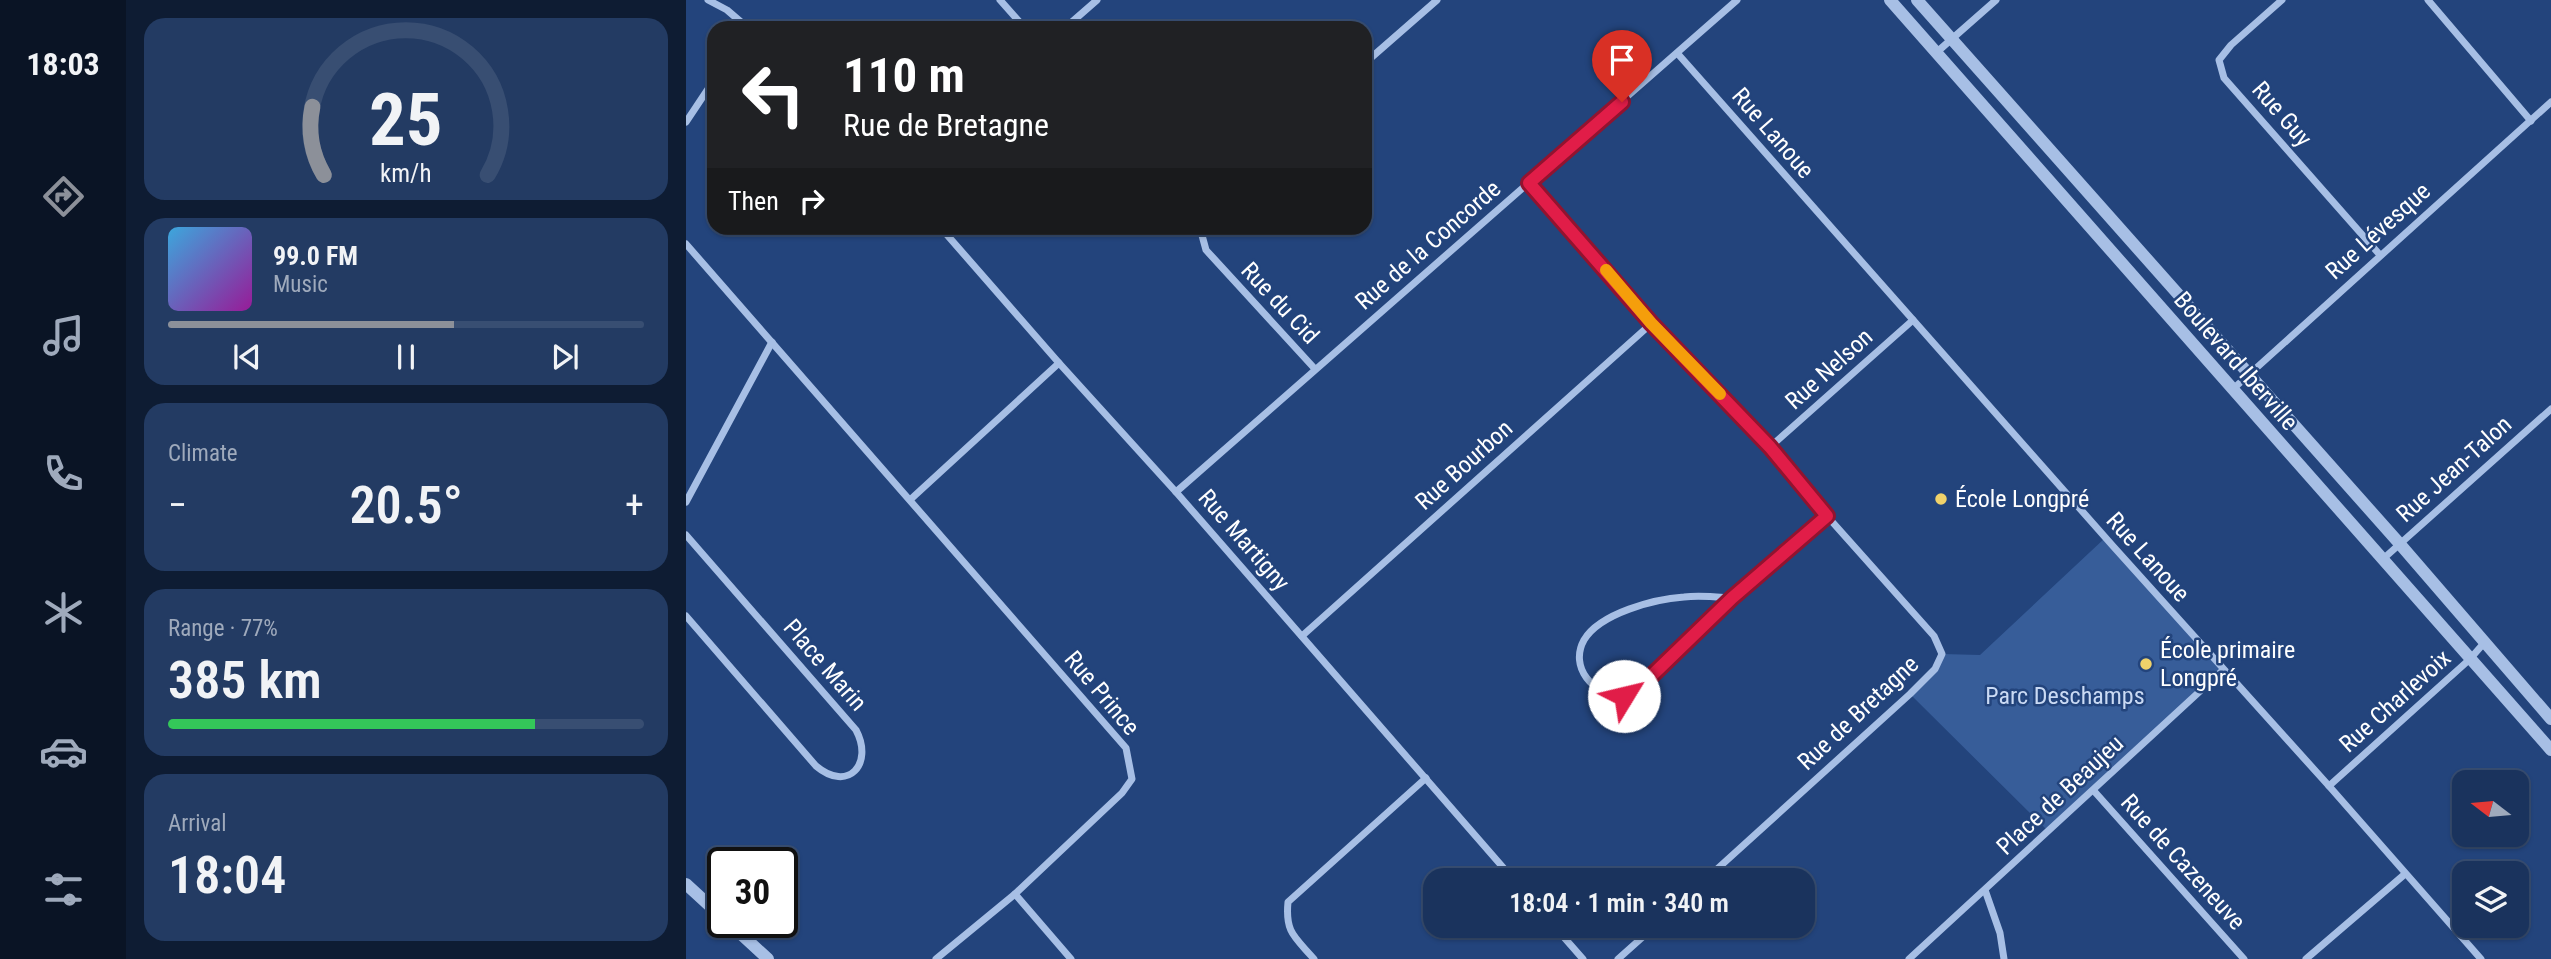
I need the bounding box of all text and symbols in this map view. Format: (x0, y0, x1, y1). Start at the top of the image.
pin (1592, 30, 1652, 102)
icon: arrive (1603, 41, 1641, 79)
text: 18:03 (26, 45, 100, 83)
text: 110 m (843, 47, 965, 104)
icon: left (728, 49, 819, 140)
street label: Rue Guy (2246, 76, 2318, 152)
text: 25 (369, 77, 443, 163)
street label: Rue Lanoue (1726, 82, 1820, 184)
text: Rue de Bretagne (843, 106, 1049, 144)
text: km/h (380, 159, 432, 188)
icon: directions (39, 172, 88, 221)
street label: Rue de la Concorde (1350, 174, 1506, 316)
street label: Rue Lévesque (2320, 177, 2436, 285)
icon: right (793, 182, 831, 220)
text: Then (728, 186, 779, 216)
text: 99.0 FM (273, 241, 358, 271)
street label: Rue du Cid (1235, 256, 1325, 350)
text: Music (273, 271, 328, 298)
street label: Boulevard Iberville (2168, 286, 2304, 436)
icon: music (39, 311, 88, 360)
street label: Rue Nelson (1780, 323, 1878, 415)
icon: previous (228, 338, 266, 376)
icon: pause (387, 338, 425, 376)
icon: next (546, 338, 584, 376)
street label: Rue Jean-Talon (2391, 410, 2517, 528)
street label: Rue Bourbon (1410, 414, 1518, 516)
text: Climate (168, 440, 238, 467)
icon: phone (39, 449, 88, 498)
text: 20.5° (349, 475, 463, 536)
text: − (168, 483, 187, 527)
text: + (625, 483, 644, 527)
street label: Rue Martigny (1193, 484, 1295, 596)
place label: École Longpré (1955, 485, 2089, 513)
marker: École Longpré (1933, 491, 1949, 507)
street label: Rue Lanoue (2101, 507, 2195, 607)
icon: climate (39, 588, 88, 637)
street label: Place Marin (778, 613, 872, 717)
text: Range · 77% (168, 615, 278, 642)
place label: École primaire Longpré (2160, 636, 2295, 692)
street label: Rue Charlevoix (2334, 644, 2456, 758)
street label: Rue Prince (1059, 645, 1145, 741)
text: 385 km (168, 650, 322, 711)
street label: Rue de Bretagne (1792, 650, 1924, 776)
marker: École primaire Longpré (2138, 656, 2154, 672)
position arrow (1587, 659, 1661, 733)
park label: Parc Deschamps (1985, 682, 2145, 710)
icon: car (39, 727, 88, 776)
street label: Place de Beaujeu (1991, 729, 2129, 861)
north arrow (2452, 770, 2529, 847)
map controls (2452, 770, 2529, 938)
street label: Rue de Cazeneuve (2115, 789, 2251, 935)
text: Arrival (168, 810, 227, 837)
text: 18:04 (168, 845, 286, 906)
speed limit sign: 30 (707, 847, 798, 938)
button: layers (2452, 861, 2529, 938)
icon: filters (39, 865, 88, 914)
text: 18:04 · 1 min · 340 m (1509, 888, 1729, 918)

